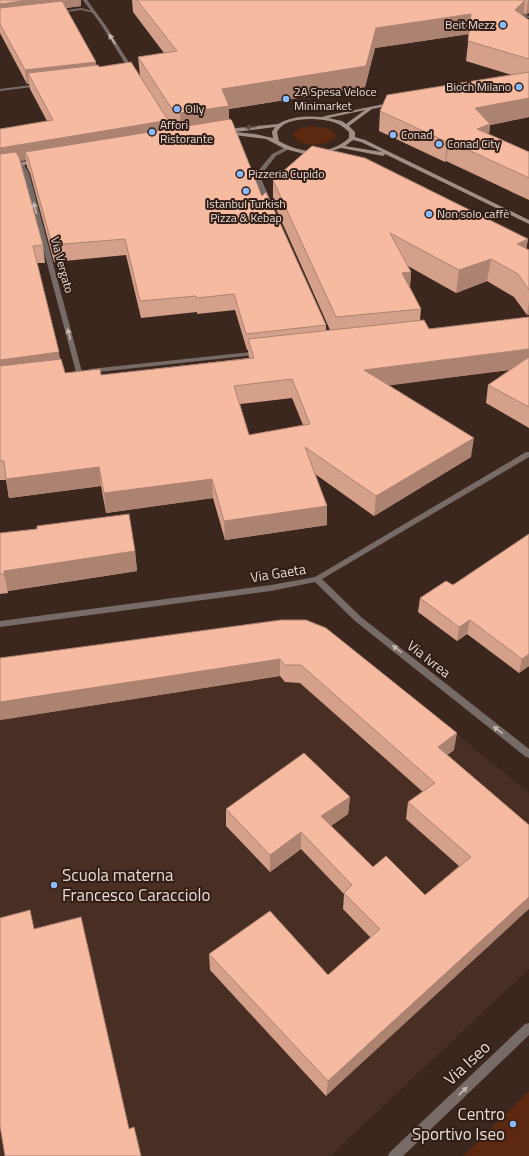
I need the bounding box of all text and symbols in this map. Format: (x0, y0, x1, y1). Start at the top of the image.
place label: Beit Mezz (445, 15, 495, 34)
marker: Beit Mezz (498, 20, 508, 30)
one-way arrow (109, 33, 116, 45)
place label: Bioch Milano (446, 77, 511, 96)
place label: 2A Spesa Veloce Minimarket (294, 82, 377, 115)
marker: Bioch Milano (514, 82, 524, 92)
marker: 2A Spesa Veloce Minimarket (281, 94, 291, 104)
place label: Olly (185, 99, 204, 118)
marker: Olly (172, 104, 182, 114)
place label: Affori Ristorante (160, 115, 213, 148)
one-way arrow (245, 124, 257, 130)
place label: Conad (401, 125, 433, 144)
marker: Affori Ristorante (147, 127, 157, 137)
marker: Conad (388, 130, 398, 140)
place label: Conad City (447, 134, 501, 153)
marker: Conad City (434, 139, 444, 149)
place label: Pizzeria Cupido (248, 164, 325, 183)
marker: Pizzeria Cupido (235, 169, 245, 179)
marker: Istanbul Turkish Pizza & Kebap (241, 186, 251, 196)
place label: Istanbul Turkish Pizza & Kebap (206, 194, 286, 227)
one-way arrow (32, 202, 38, 214)
place label: Non solo caffè (437, 204, 509, 223)
marker: Non solo caffè (424, 209, 434, 219)
street label: Via Vergato (46, 235, 79, 295)
one-way arrow (66, 328, 72, 340)
street label: Via Gaeta (249, 558, 307, 587)
street label: Via Ivrea (403, 635, 456, 682)
one-way arrow (391, 645, 402, 654)
one-way arrow (493, 726, 504, 735)
place label: Scuola materna Francesco Caracciolo (62, 862, 210, 908)
marker: Scuola materna Francesco Caracciolo (49, 880, 59, 890)
street label: Via Iseo (438, 1035, 496, 1091)
one-way arrow (458, 1086, 468, 1095)
place label: Centro Sportivo Iseo (412, 1101, 505, 1147)
marker: Centro Sportivo Iseo (508, 1119, 518, 1129)

